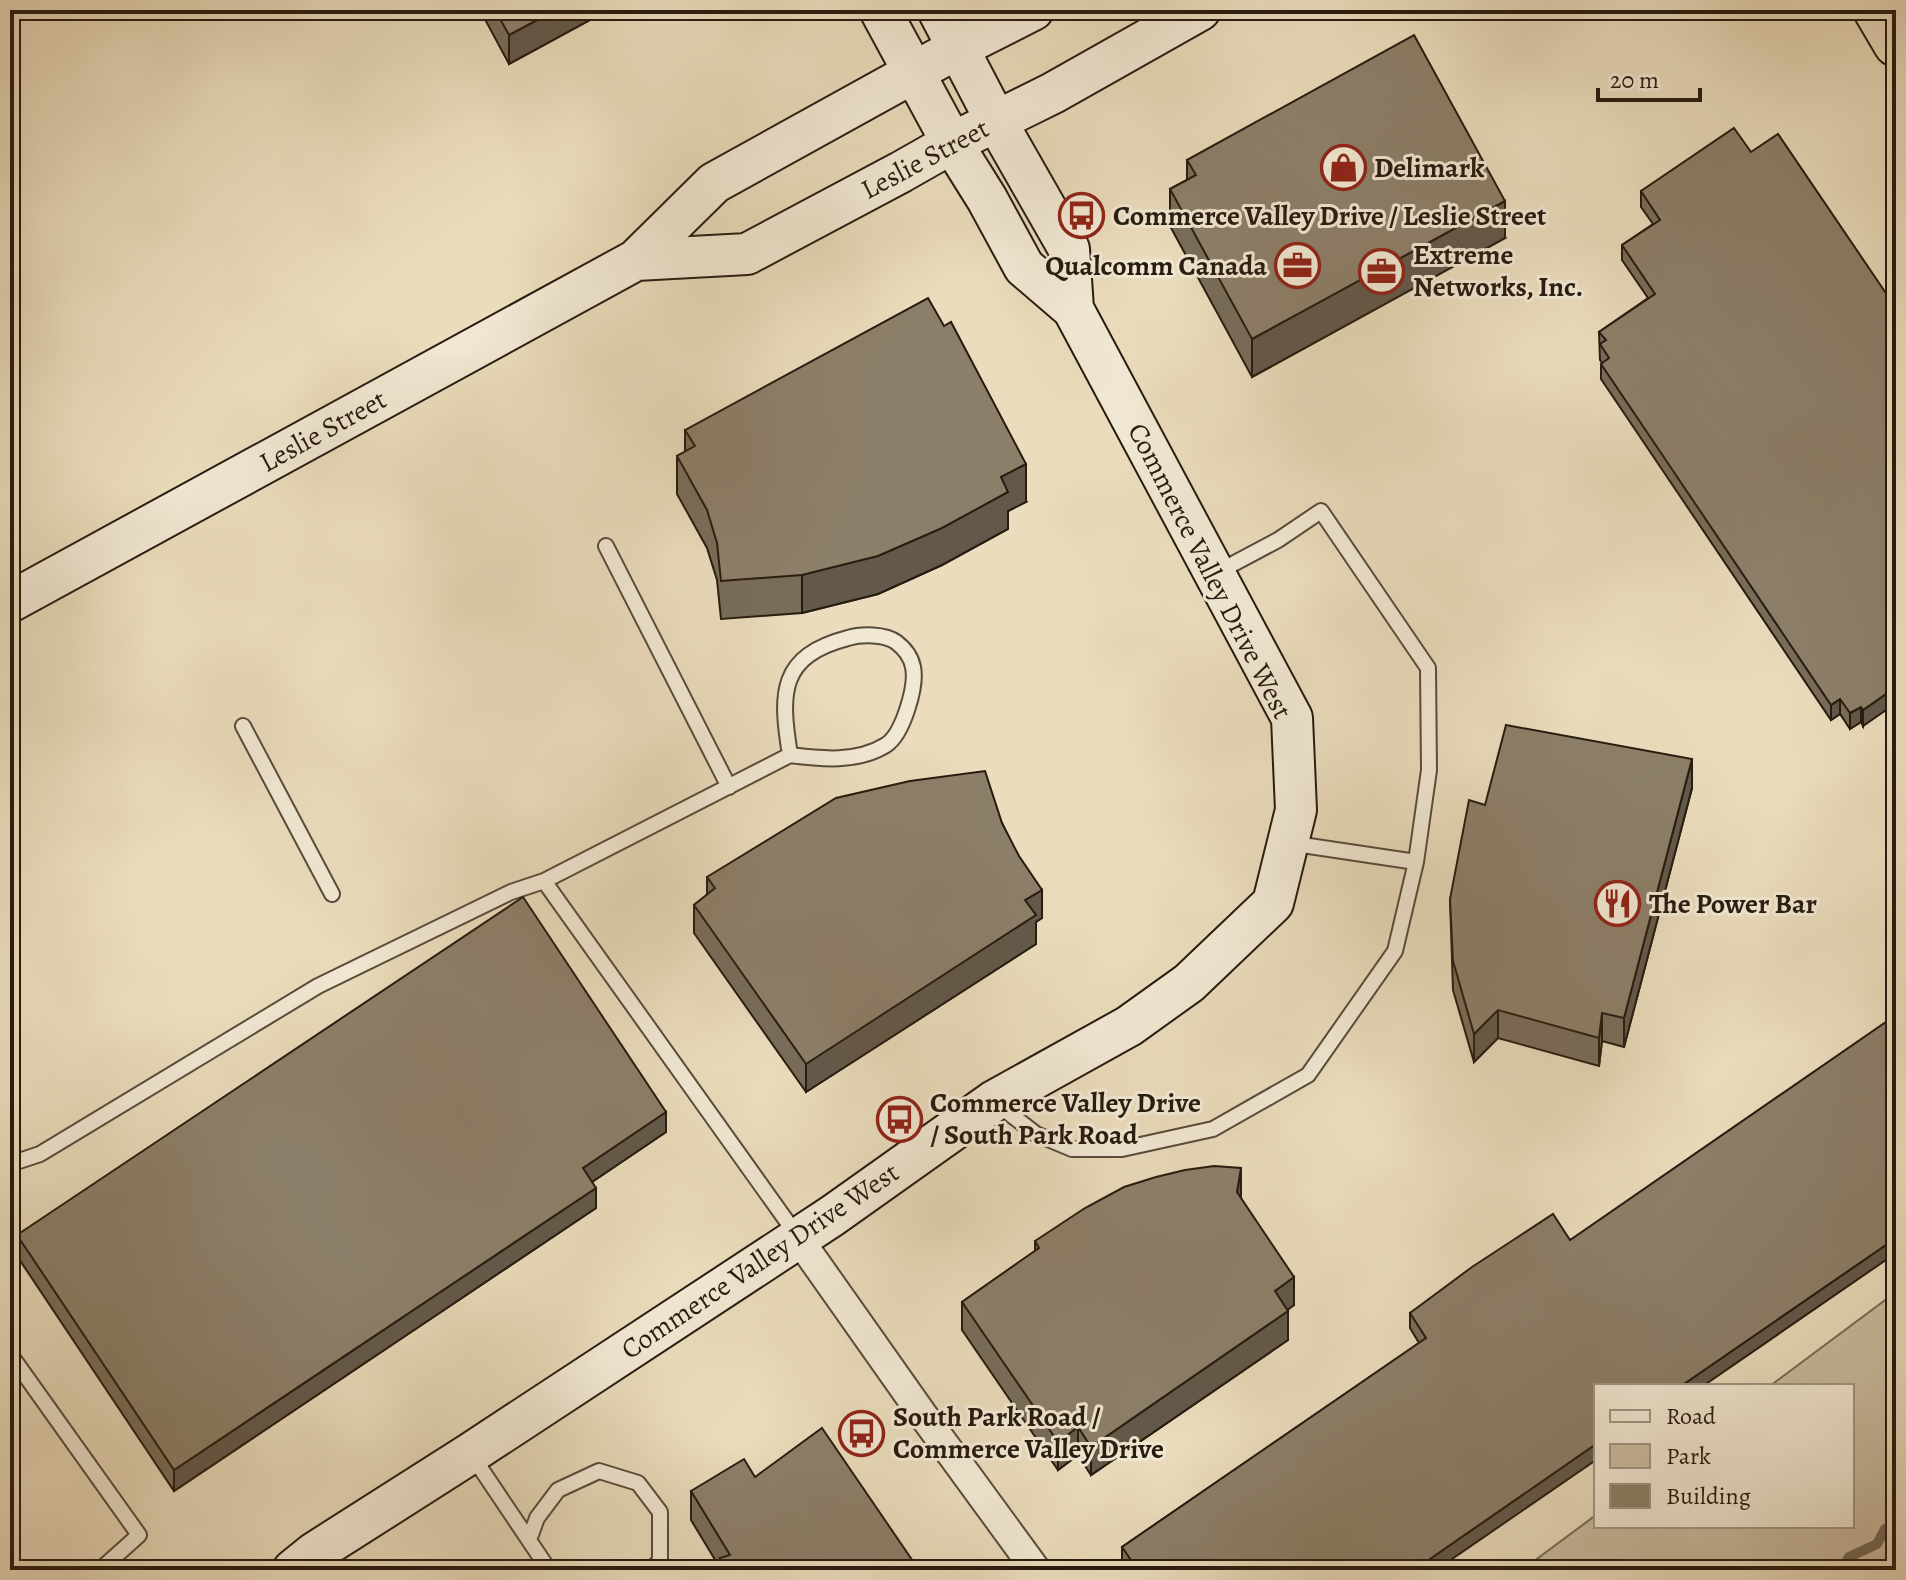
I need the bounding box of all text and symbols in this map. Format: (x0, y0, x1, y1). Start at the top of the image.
scale bar (1598, 52, 1700, 102)
text: 20 m (1610, 64, 1659, 96)
street label: Leslie Street (854, 109, 996, 209)
shop icon: Delimark (1319, 144, 1367, 192)
place label: Delimark (1374, 149, 1485, 187)
bus stop icon: Commerce Valley Drive / Leslie Street (1058, 192, 1106, 240)
place label: Commerce Valley Drive / Leslie Street (1113, 197, 1546, 235)
place label: Extreme Networks, Inc. (1413, 236, 1583, 306)
office icon: Qualcomm Canada (1274, 242, 1322, 290)
place label: Qualcomm Canada (1045, 247, 1267, 285)
office icon: Extreme Networks, Inc. (1358, 247, 1406, 295)
street label: Leslie Street (253, 381, 393, 481)
street label: Commerce Valley Drive West (1119, 416, 1301, 726)
restaurant icon: The Power Bar (1594, 880, 1642, 928)
place label: The Power Bar (1649, 885, 1817, 923)
place label: Commerce Valley Drive / South Park Road (930, 1084, 1201, 1154)
bus stop icon: Commerce Valley Drive / South Park Road (875, 1095, 923, 1143)
street label: Commerce Valley Drive West (614, 1154, 906, 1368)
legend (1594, 1384, 1854, 1528)
place label: South Park Road / Commerce Valley Drive (893, 1398, 1164, 1468)
text: Road (1666, 1400, 1716, 1432)
bus stop icon: South Park Road / Commerce Valley Drive (838, 1409, 886, 1457)
text: Park (1666, 1440, 1711, 1472)
text: Building (1666, 1480, 1751, 1512)

